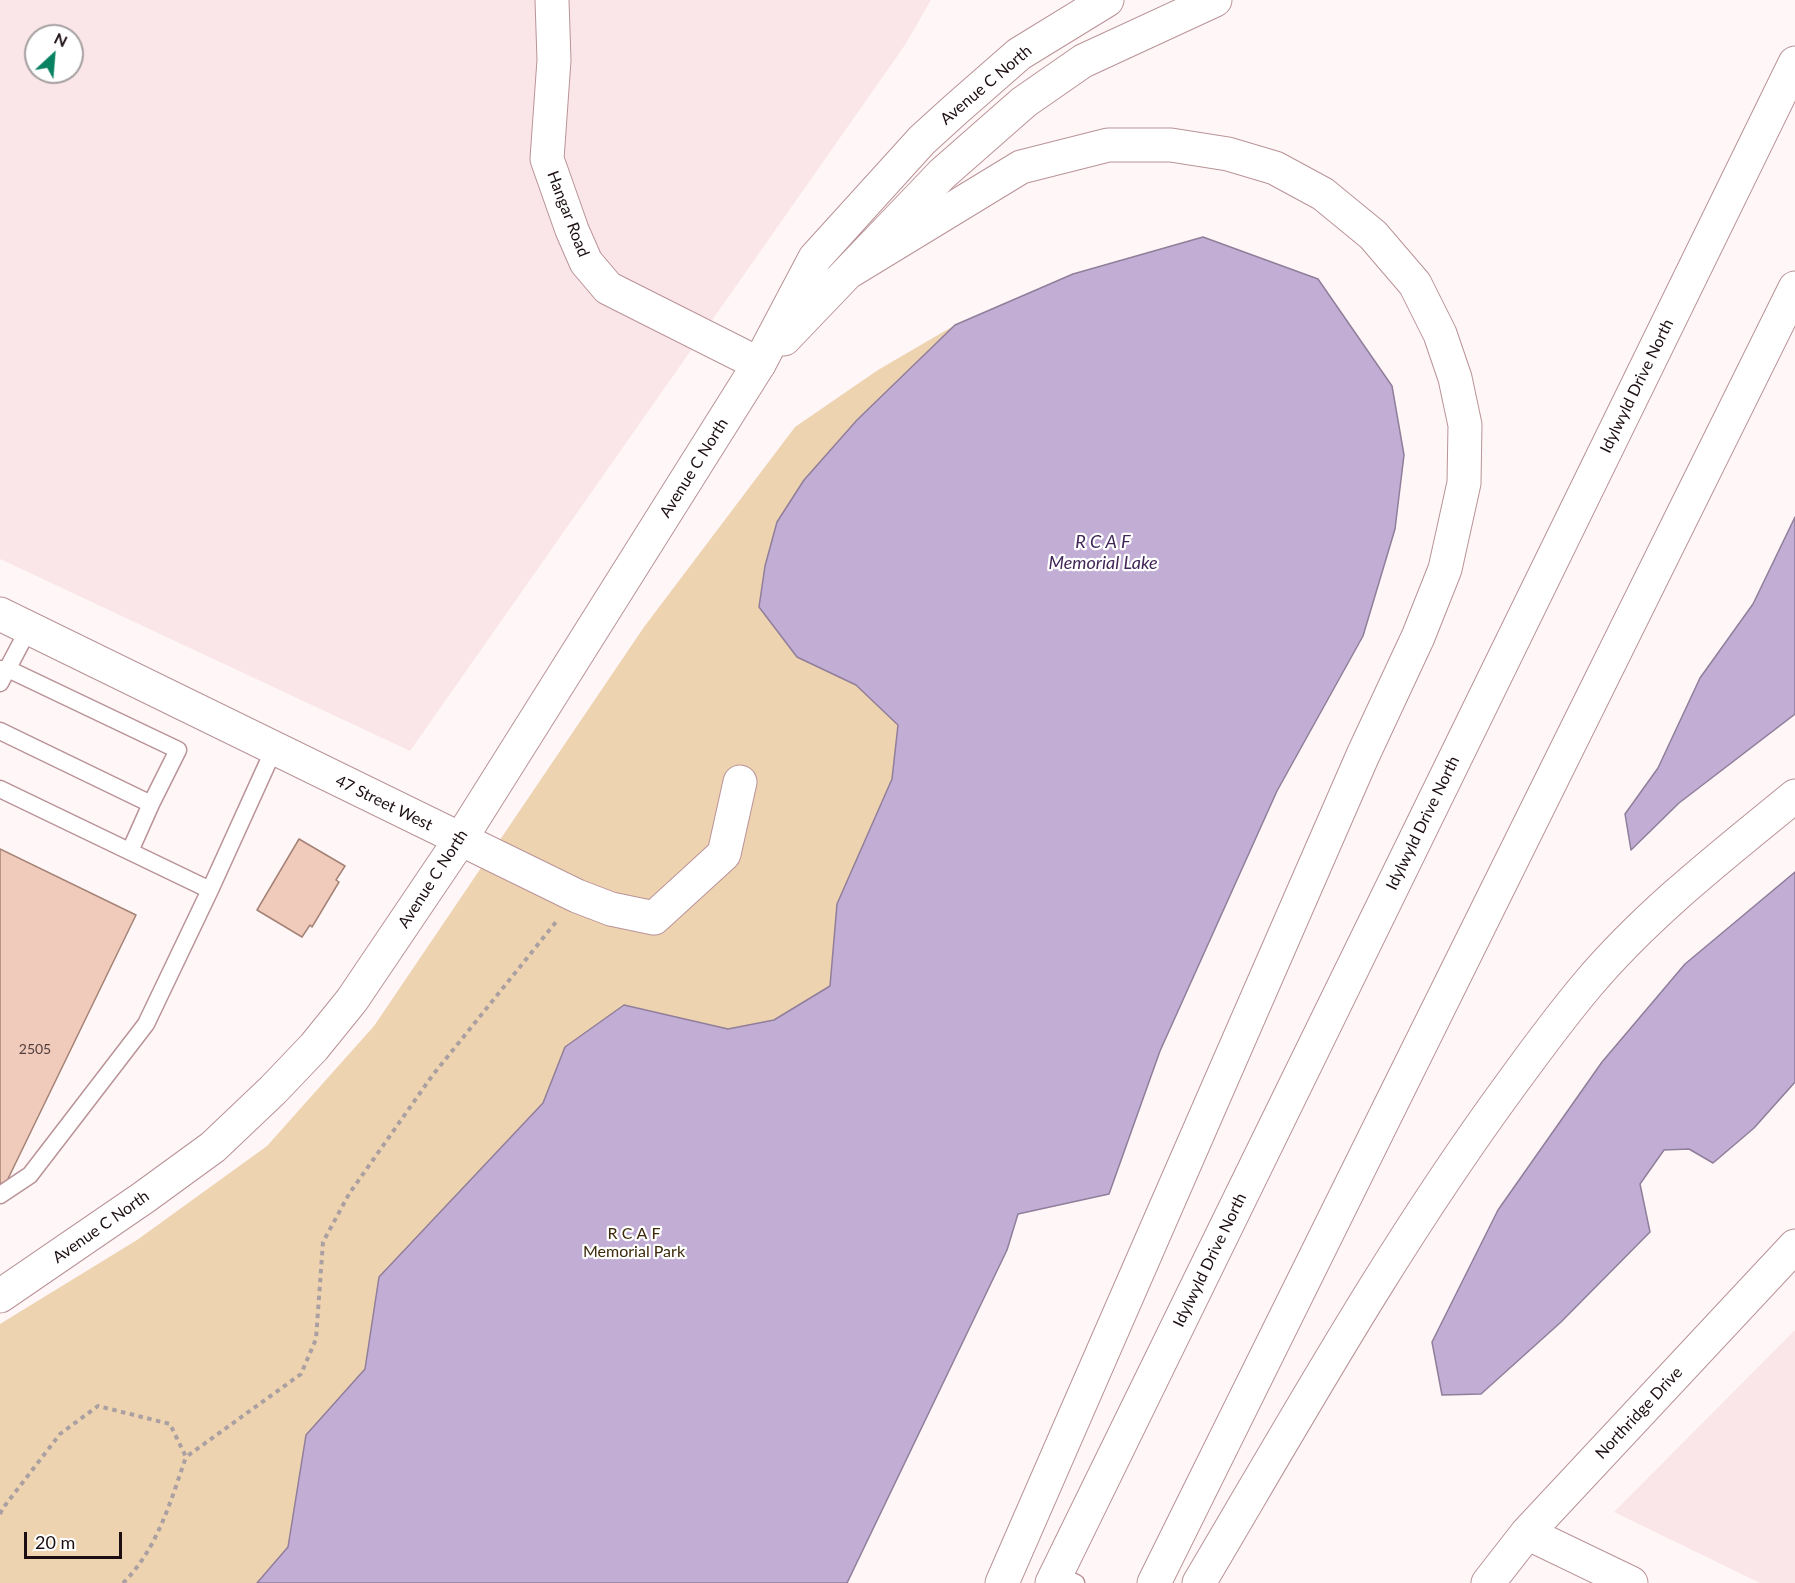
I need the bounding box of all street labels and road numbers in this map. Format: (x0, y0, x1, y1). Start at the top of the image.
street label: Avenue C North (936, 41, 1036, 129)
street label: Hangar Road (543, 168, 593, 260)
street label: Idylwyld Drive North (1596, 316, 1678, 456)
street label: Avenue C North (656, 415, 732, 521)
street label: Idylwyld Drive North (1382, 753, 1464, 893)
street label: 47 Street West (332, 771, 436, 835)
street label: Avenue C North (394, 826, 472, 932)
street label: Avenue C North (49, 1187, 153, 1267)
street label: Idylwyld Drive North (1169, 1190, 1251, 1330)
street label: Northridge Drive (1591, 1363, 1687, 1463)

